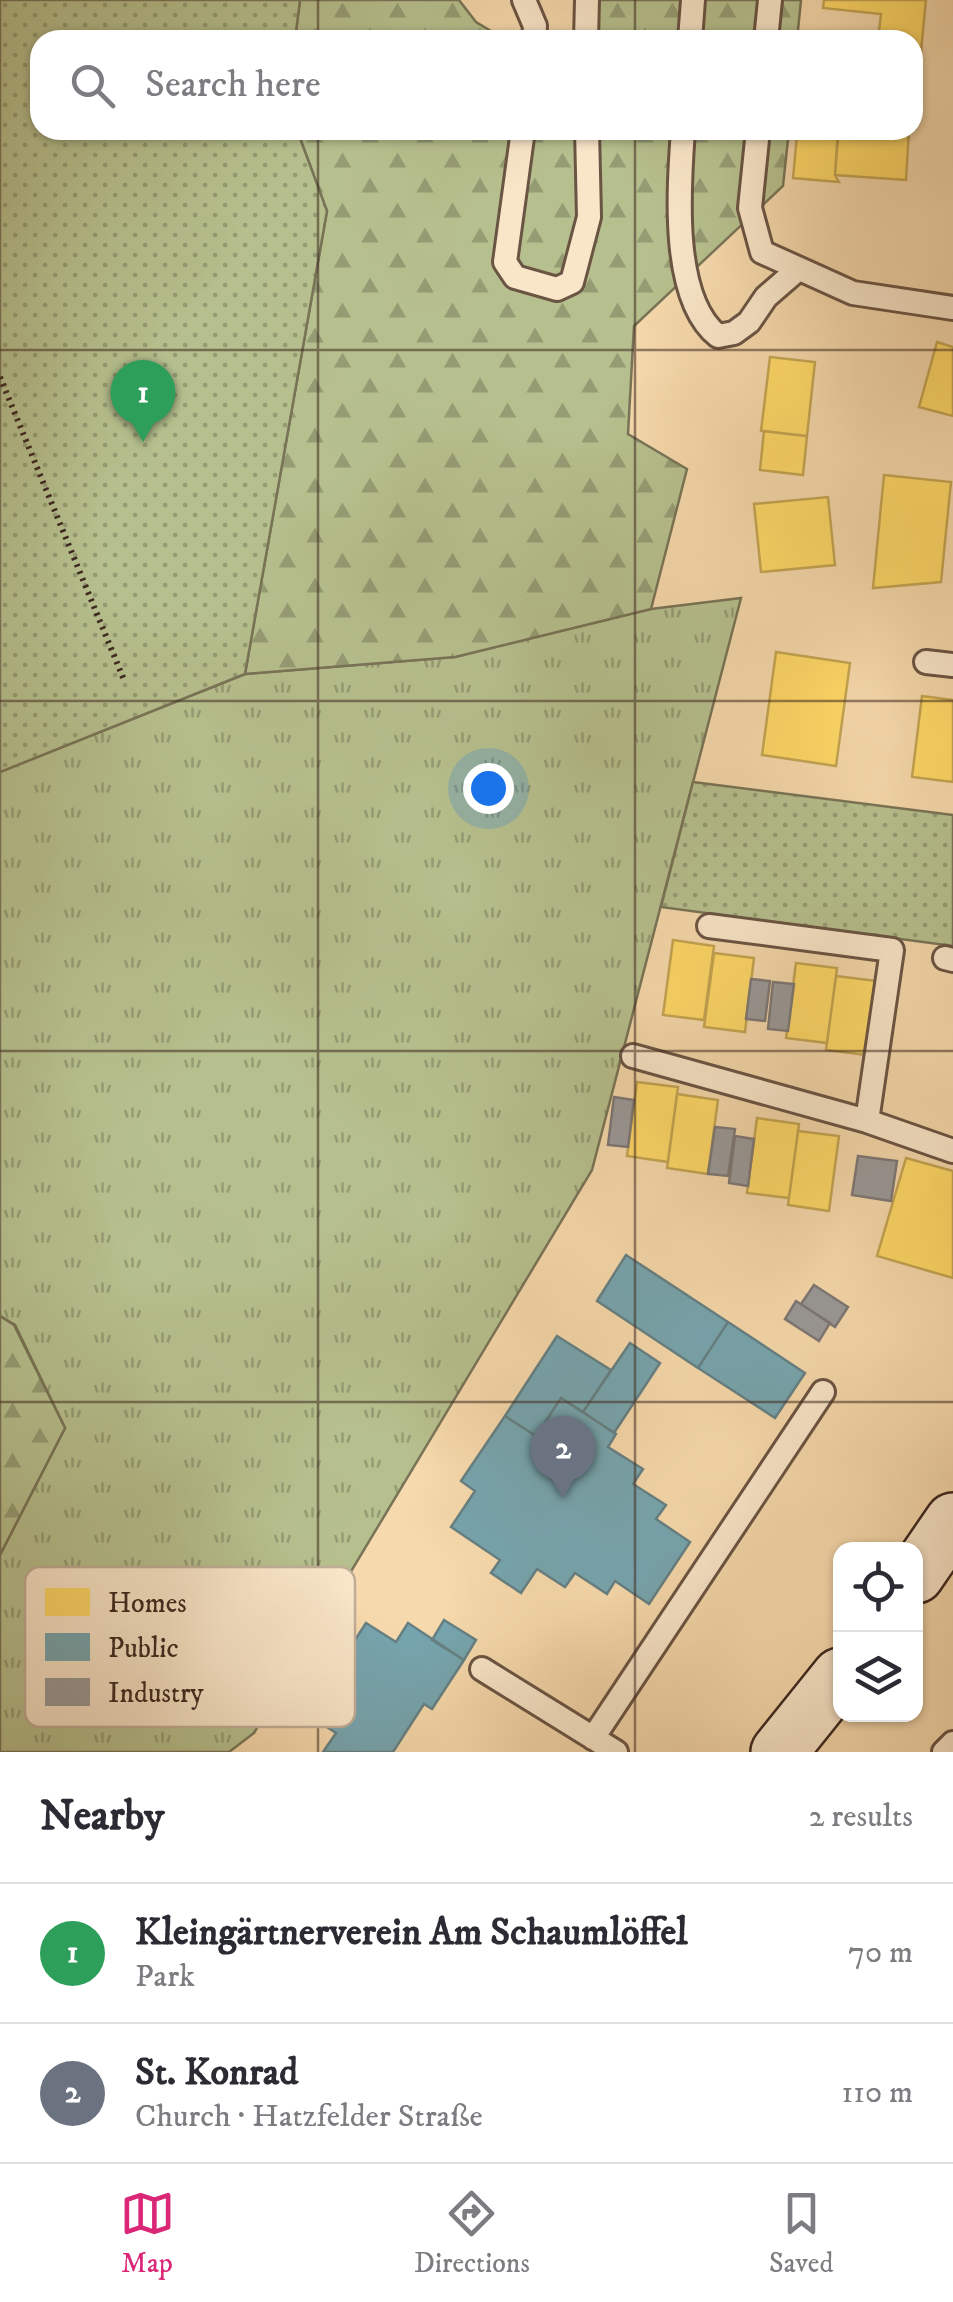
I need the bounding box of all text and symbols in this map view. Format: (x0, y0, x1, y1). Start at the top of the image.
search box (30, 30, 923, 140)
icon: search (65, 58, 120, 113)
text: Search here (145, 61, 321, 109)
pin: 1 (110, 360, 176, 442)
your location (463, 763, 514, 814)
pin: 2 (530, 1416, 596, 1498)
map controls (833, 1542, 923, 1722)
button: locate (833, 1542, 923, 1632)
legend (25, 1567, 355, 1727)
text: Homes (108, 1586, 187, 1621)
text: Public (108, 1631, 178, 1666)
button: layers (833, 1632, 923, 1722)
text: Industry (108, 1676, 204, 1711)
text: Nearby (40, 1791, 164, 1843)
text: 2 results (809, 1797, 913, 1837)
text: Kleingärtnerverein Am Schaumlöffel (135, 1909, 688, 1957)
text: 1 (67, 1933, 78, 1973)
text: 70 m (848, 1933, 913, 1973)
text: Park (135, 1957, 195, 1997)
text: St. Konrad (135, 2049, 298, 2097)
text: 2 (65, 2073, 80, 2113)
text: 110 m (841, 2073, 913, 2113)
text: Church · Hatzfelder Straße (135, 2097, 483, 2137)
tab: Map (120, 2186, 175, 2281)
tab: Directions (414, 2186, 530, 2281)
tab: Saved (769, 2186, 833, 2281)

